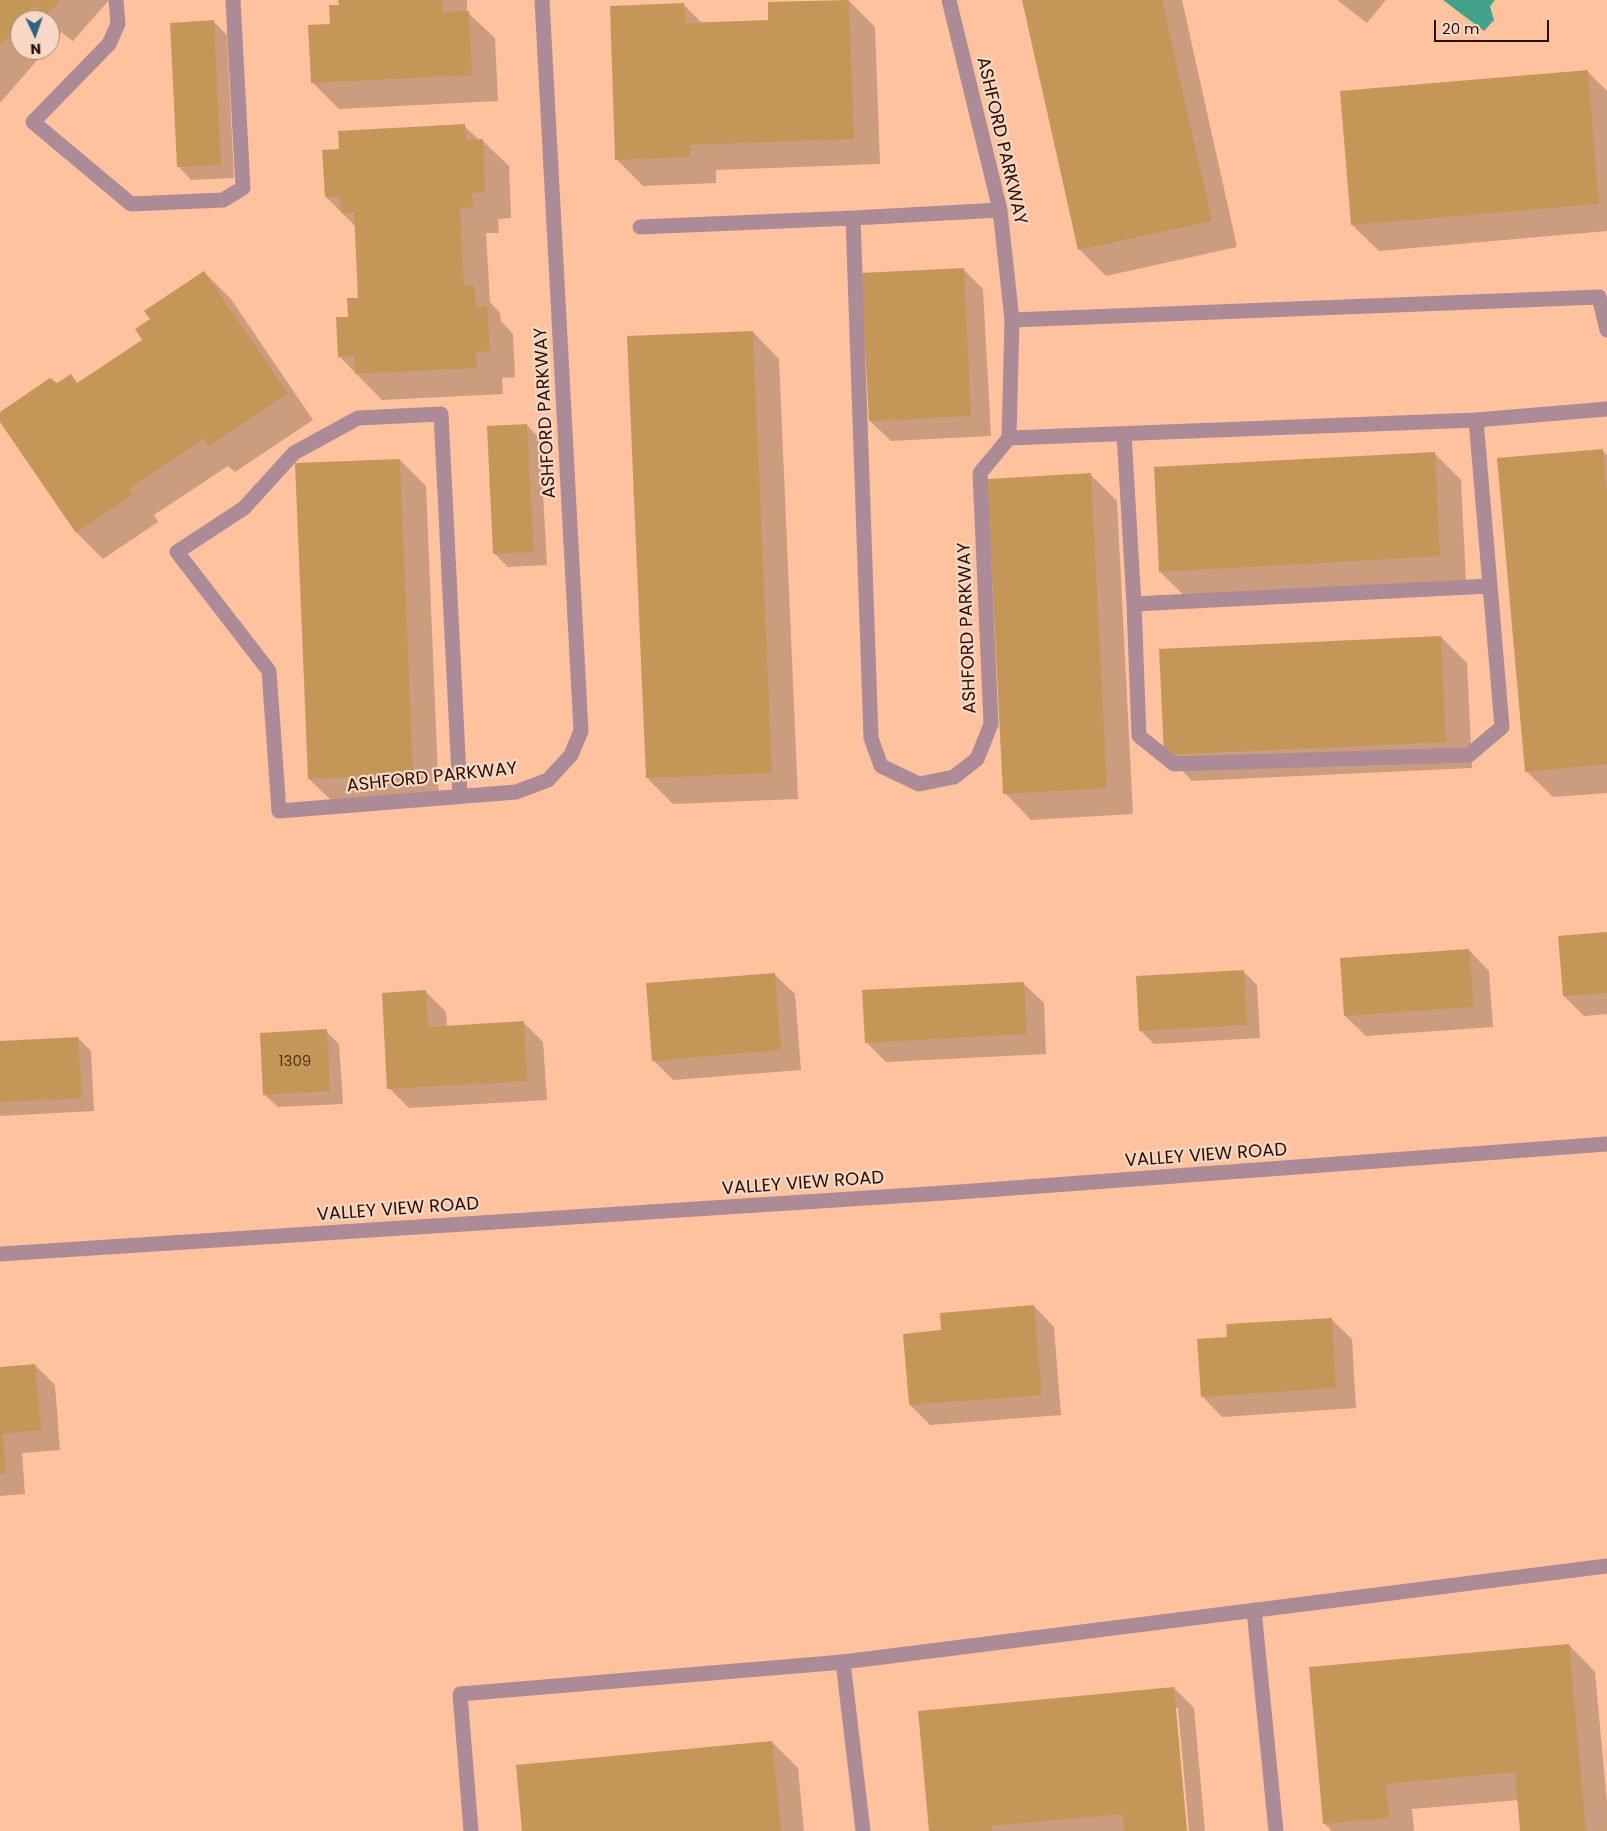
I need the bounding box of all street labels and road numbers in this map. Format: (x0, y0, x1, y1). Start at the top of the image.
street label: ASHFORD PARKWAY (971, 55, 1031, 227)
street label: ASHFORD PARKWAY (531, 327, 561, 499)
street label: ASHFORD PARKWAY (954, 542, 982, 714)
street label: ASHFORD PARKWAY (346, 758, 518, 798)
street label: VALLEY VIEW ROAD (1124, 1140, 1288, 1172)
street label: VALLEY VIEW ROAD (721, 1168, 885, 1200)
street label: VALLEY VIEW ROAD (316, 1194, 480, 1226)

